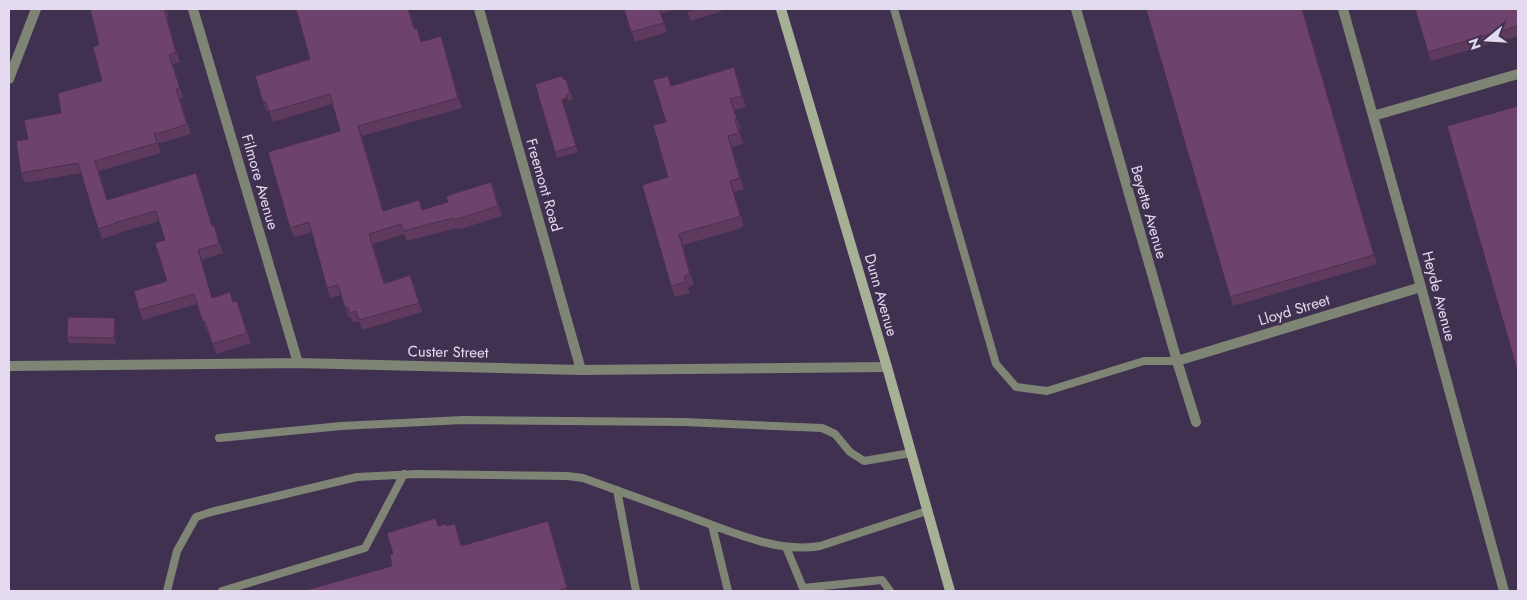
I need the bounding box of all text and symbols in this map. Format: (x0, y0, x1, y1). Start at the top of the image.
north arrow (1462, 15, 1512, 65)
text: N (1463, 36, 1486, 52)
street label: Filmore Avenue (236, 132, 284, 233)
street label: Freemont Road (520, 136, 568, 234)
street label: Beyette Avenue (1125, 163, 1173, 261)
street label: Heyde Avenue (1416, 249, 1462, 344)
street label: Dunn Avenue (859, 251, 903, 339)
street label: Lloyd Street (1256, 289, 1333, 331)
street label: Custer Street (407, 340, 489, 364)

